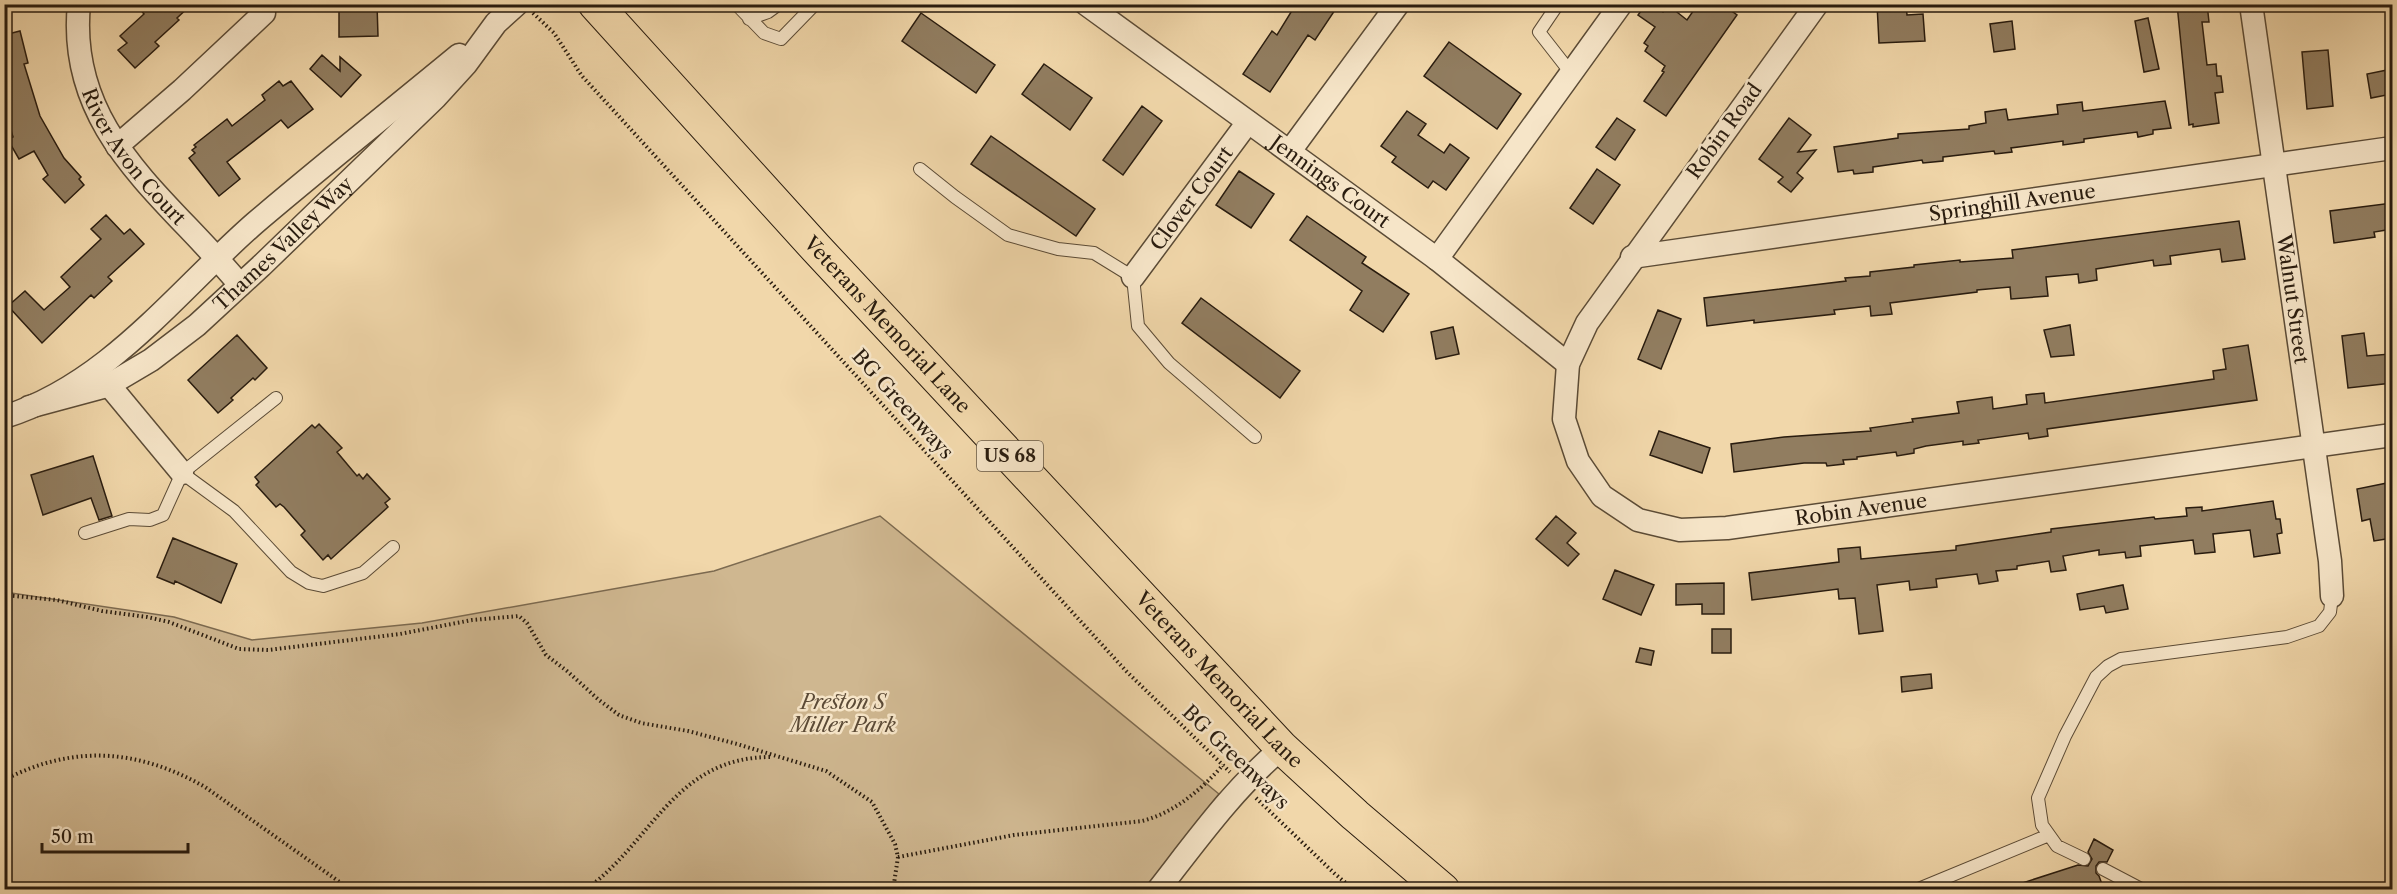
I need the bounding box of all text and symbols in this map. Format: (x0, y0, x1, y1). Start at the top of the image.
street label: Robin Road (1681, 79, 1767, 183)
street label: River Avon Court (77, 85, 191, 230)
street label: Jennings Court (1263, 128, 1395, 233)
street label: Clover Court (1145, 142, 1238, 255)
street label: Thames Valley Way (208, 171, 358, 316)
street label: Springhill Avenue (1927, 179, 2097, 226)
street label: Veterans Memorial Lane (798, 230, 976, 418)
street label: Walnut Street (2272, 232, 2314, 365)
street label: BG Greenways (847, 344, 959, 464)
road number: US 68 (977, 441, 1043, 471)
street label: Robin Avenue (1793, 488, 1928, 530)
street label: Veterans Memorial Lane (1130, 586, 1308, 773)
park label: Preston S Miller Park (788, 690, 896, 737)
street label: BG Greenways (1177, 700, 1295, 814)
scale bar (42, 816, 188, 854)
text: 50 m (51, 826, 94, 848)

